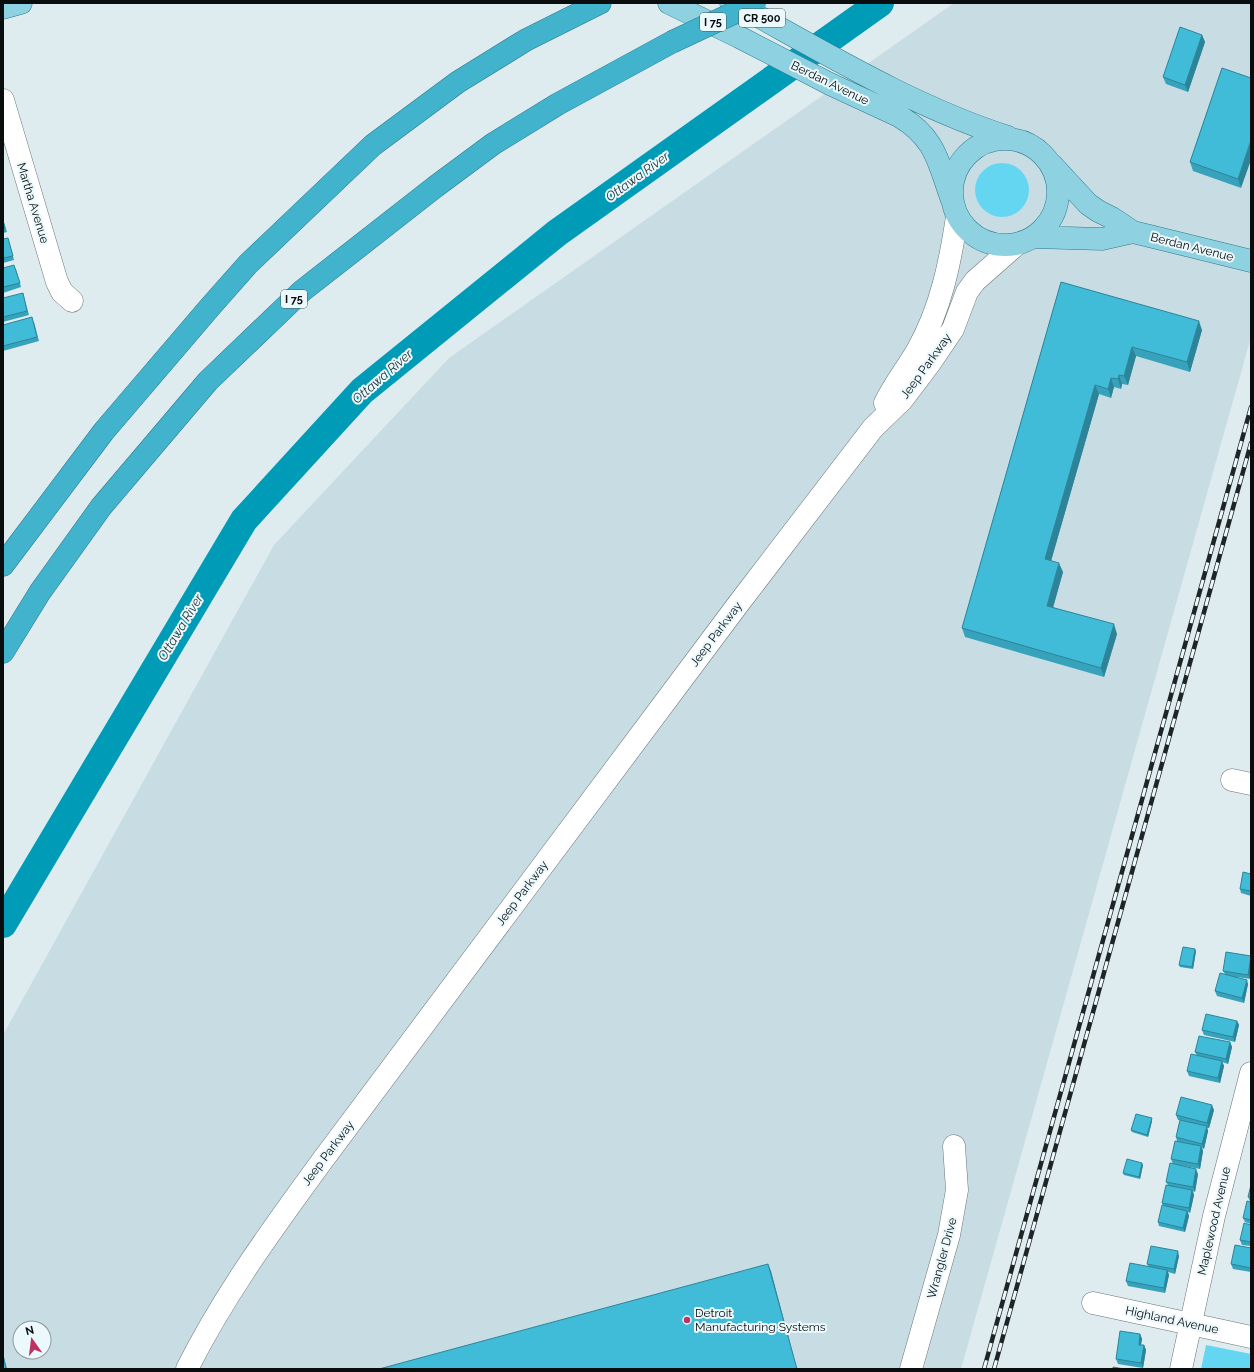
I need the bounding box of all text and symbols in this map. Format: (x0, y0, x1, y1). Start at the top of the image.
road number: CR 500 (739, 9, 785, 27)
road number: I 75 (700, 13, 726, 31)
street label: Berdan Avenue (789, 58, 871, 108)
water label: Ottawa River (603, 148, 672, 204)
street label: Martha Avenue (14, 161, 52, 245)
street label: Berdan Avenue (1149, 230, 1235, 264)
road number: I 75 (281, 290, 307, 308)
street label: Jeep Parkway (898, 330, 955, 401)
water label: Ottawa River (349, 346, 416, 407)
water label: Ottawa River (155, 591, 206, 663)
street label: Jeep Parkway (687, 599, 745, 669)
street label: Jeep Parkway (493, 858, 551, 928)
street label: Jeep Parkway (299, 1118, 357, 1188)
street label: Maplewood Avenue (1195, 1166, 1233, 1276)
street label: Wrangler Drive (924, 1216, 960, 1300)
street label: Highland Avenue (1124, 1303, 1220, 1337)
place label: Detroit Manufacturing Systems (695, 1306, 826, 1334)
marker: Detroit Manufacturing Systems (682, 1315, 692, 1325)
north arrow (12, 1320, 52, 1360)
text: N (24, 1323, 35, 1338)

